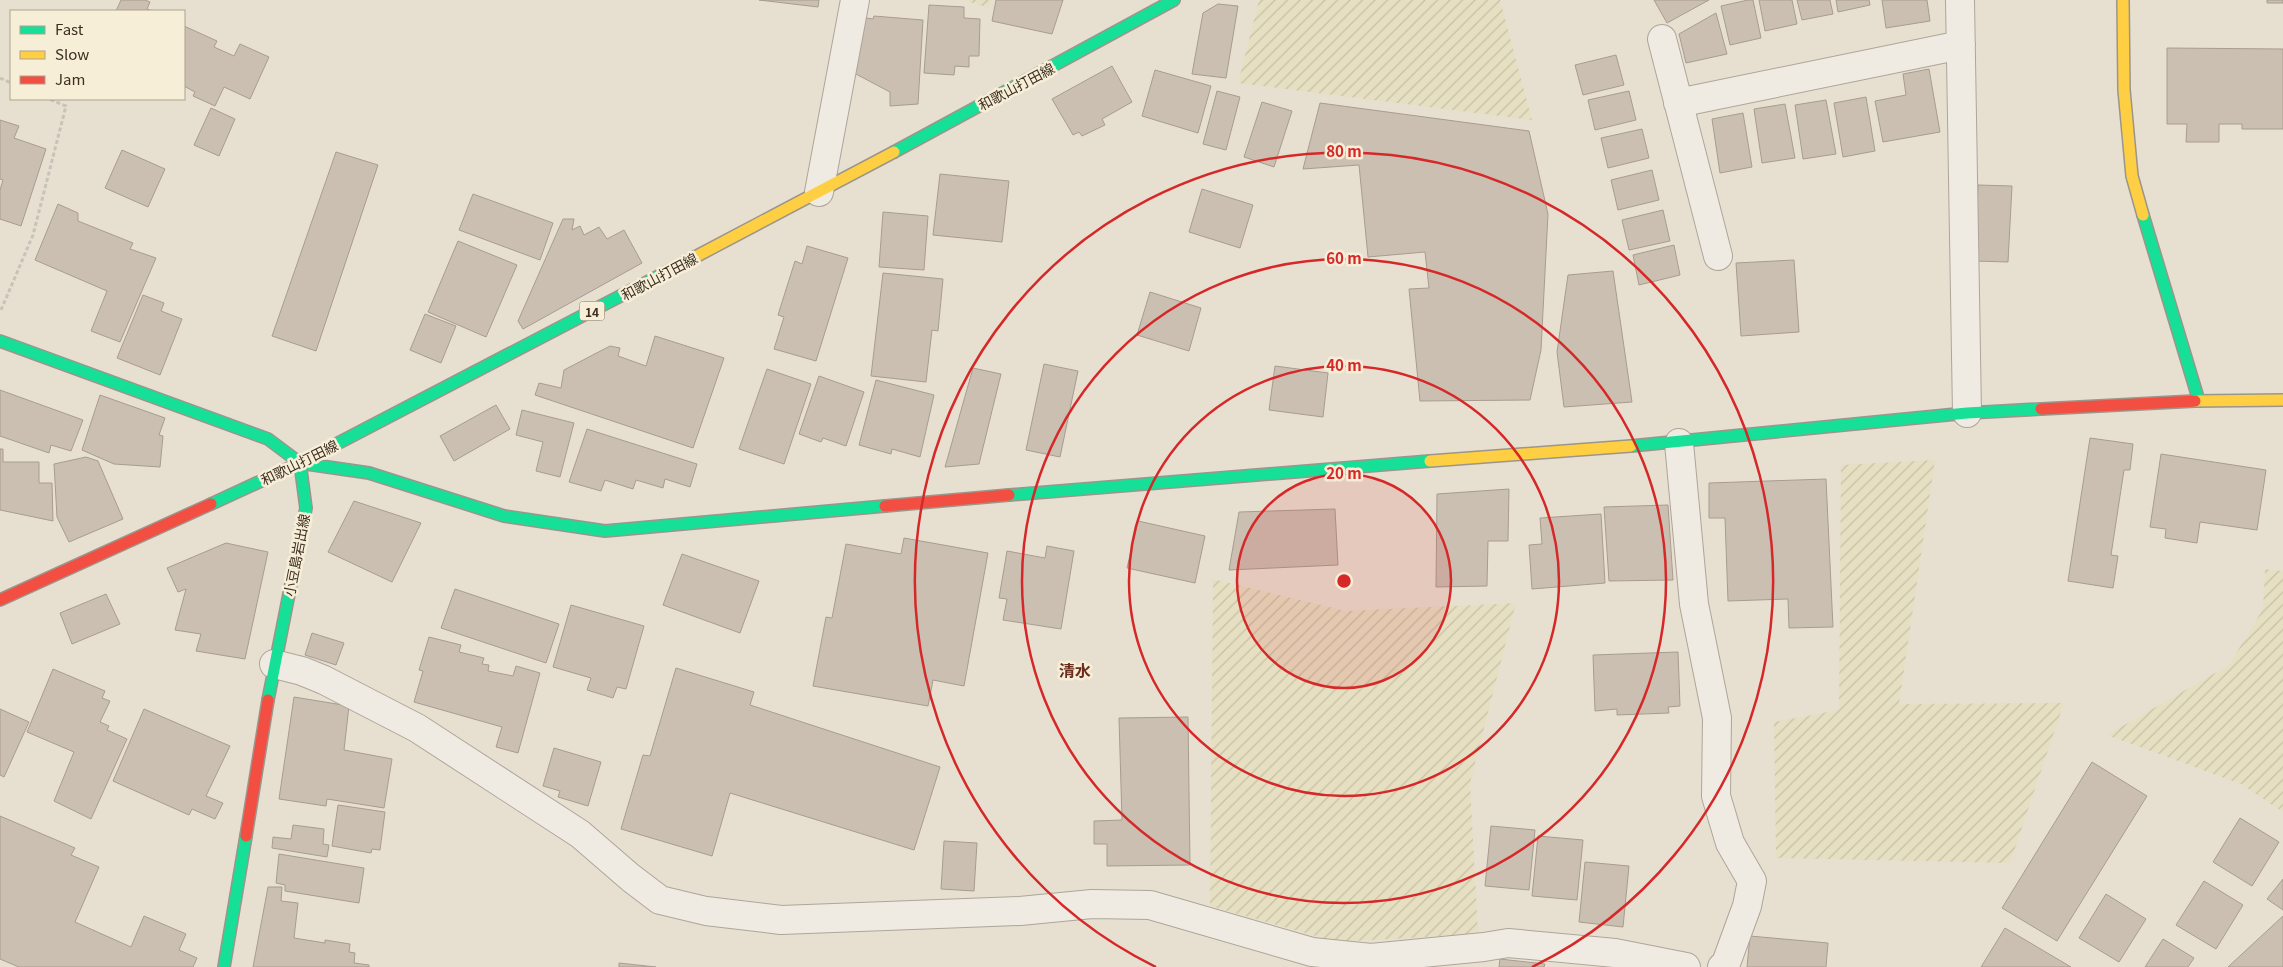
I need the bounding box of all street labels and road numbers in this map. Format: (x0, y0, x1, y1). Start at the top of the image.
street label: 和歌山打田線 (974, 57, 1058, 115)
street label: 和歌山打田線 (617, 247, 701, 305)
road number: 14 (580, 302, 604, 321)
street label: 和歌山打田線 (257, 435, 341, 489)
street label: 小豆島岩出線 (278, 512, 314, 598)

